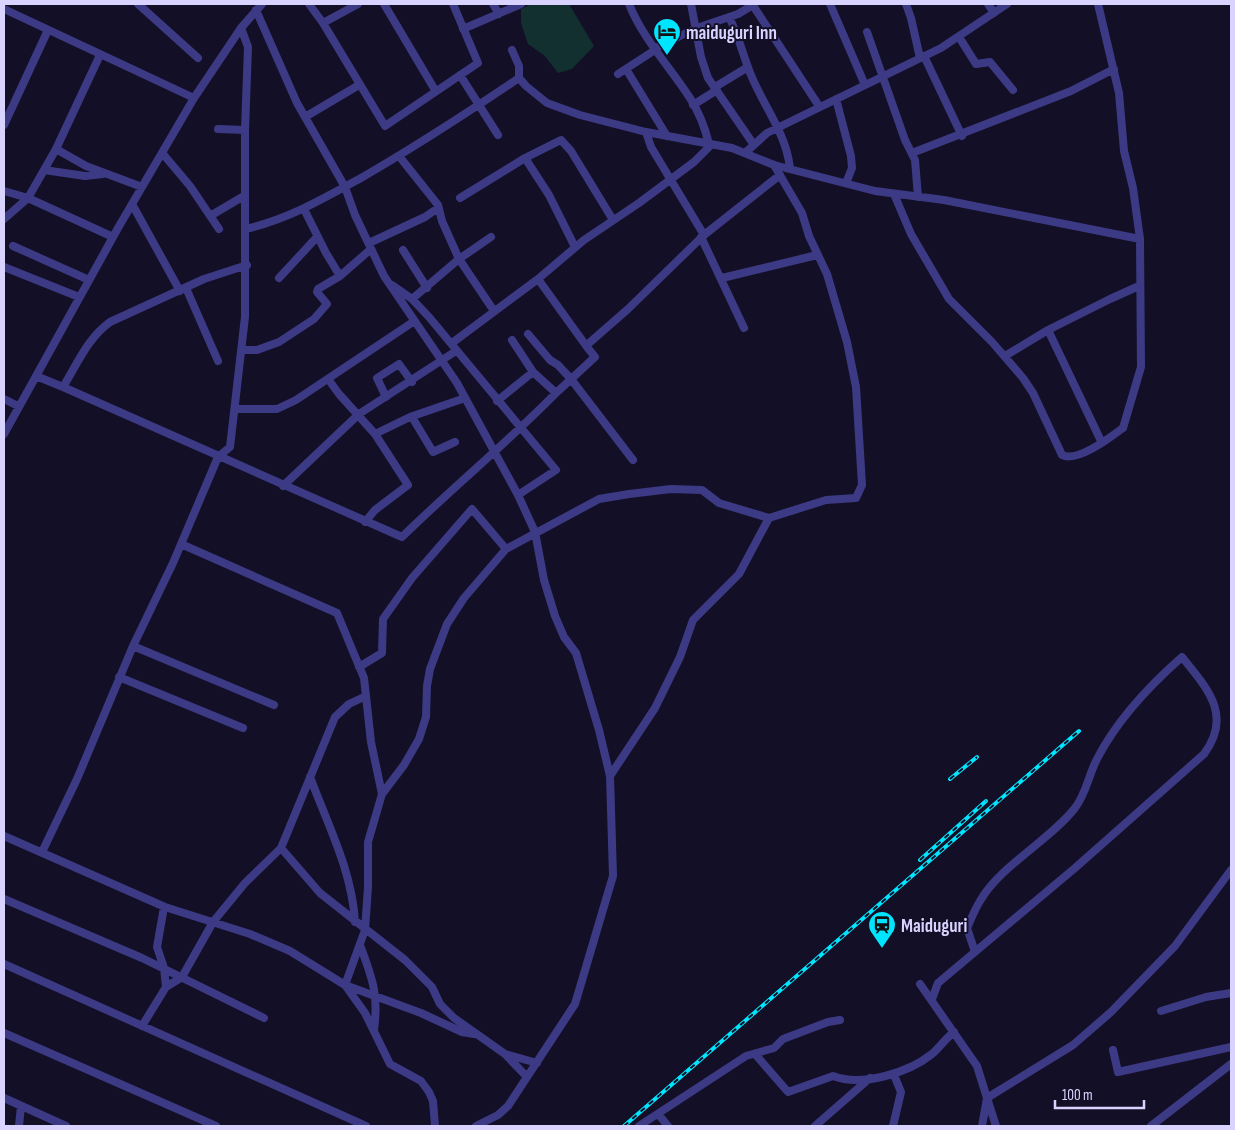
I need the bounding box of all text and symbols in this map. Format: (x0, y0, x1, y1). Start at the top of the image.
hotel icon: maiduguri Inn (652, 17, 682, 56)
place label: maiduguri Inn (686, 22, 777, 45)
station icon: Maiduguri (867, 910, 897, 949)
place label: Maiduguri (901, 915, 967, 938)
scale bar (1055, 1078, 1144, 1110)
text: 100 m (1062, 1086, 1093, 1105)

